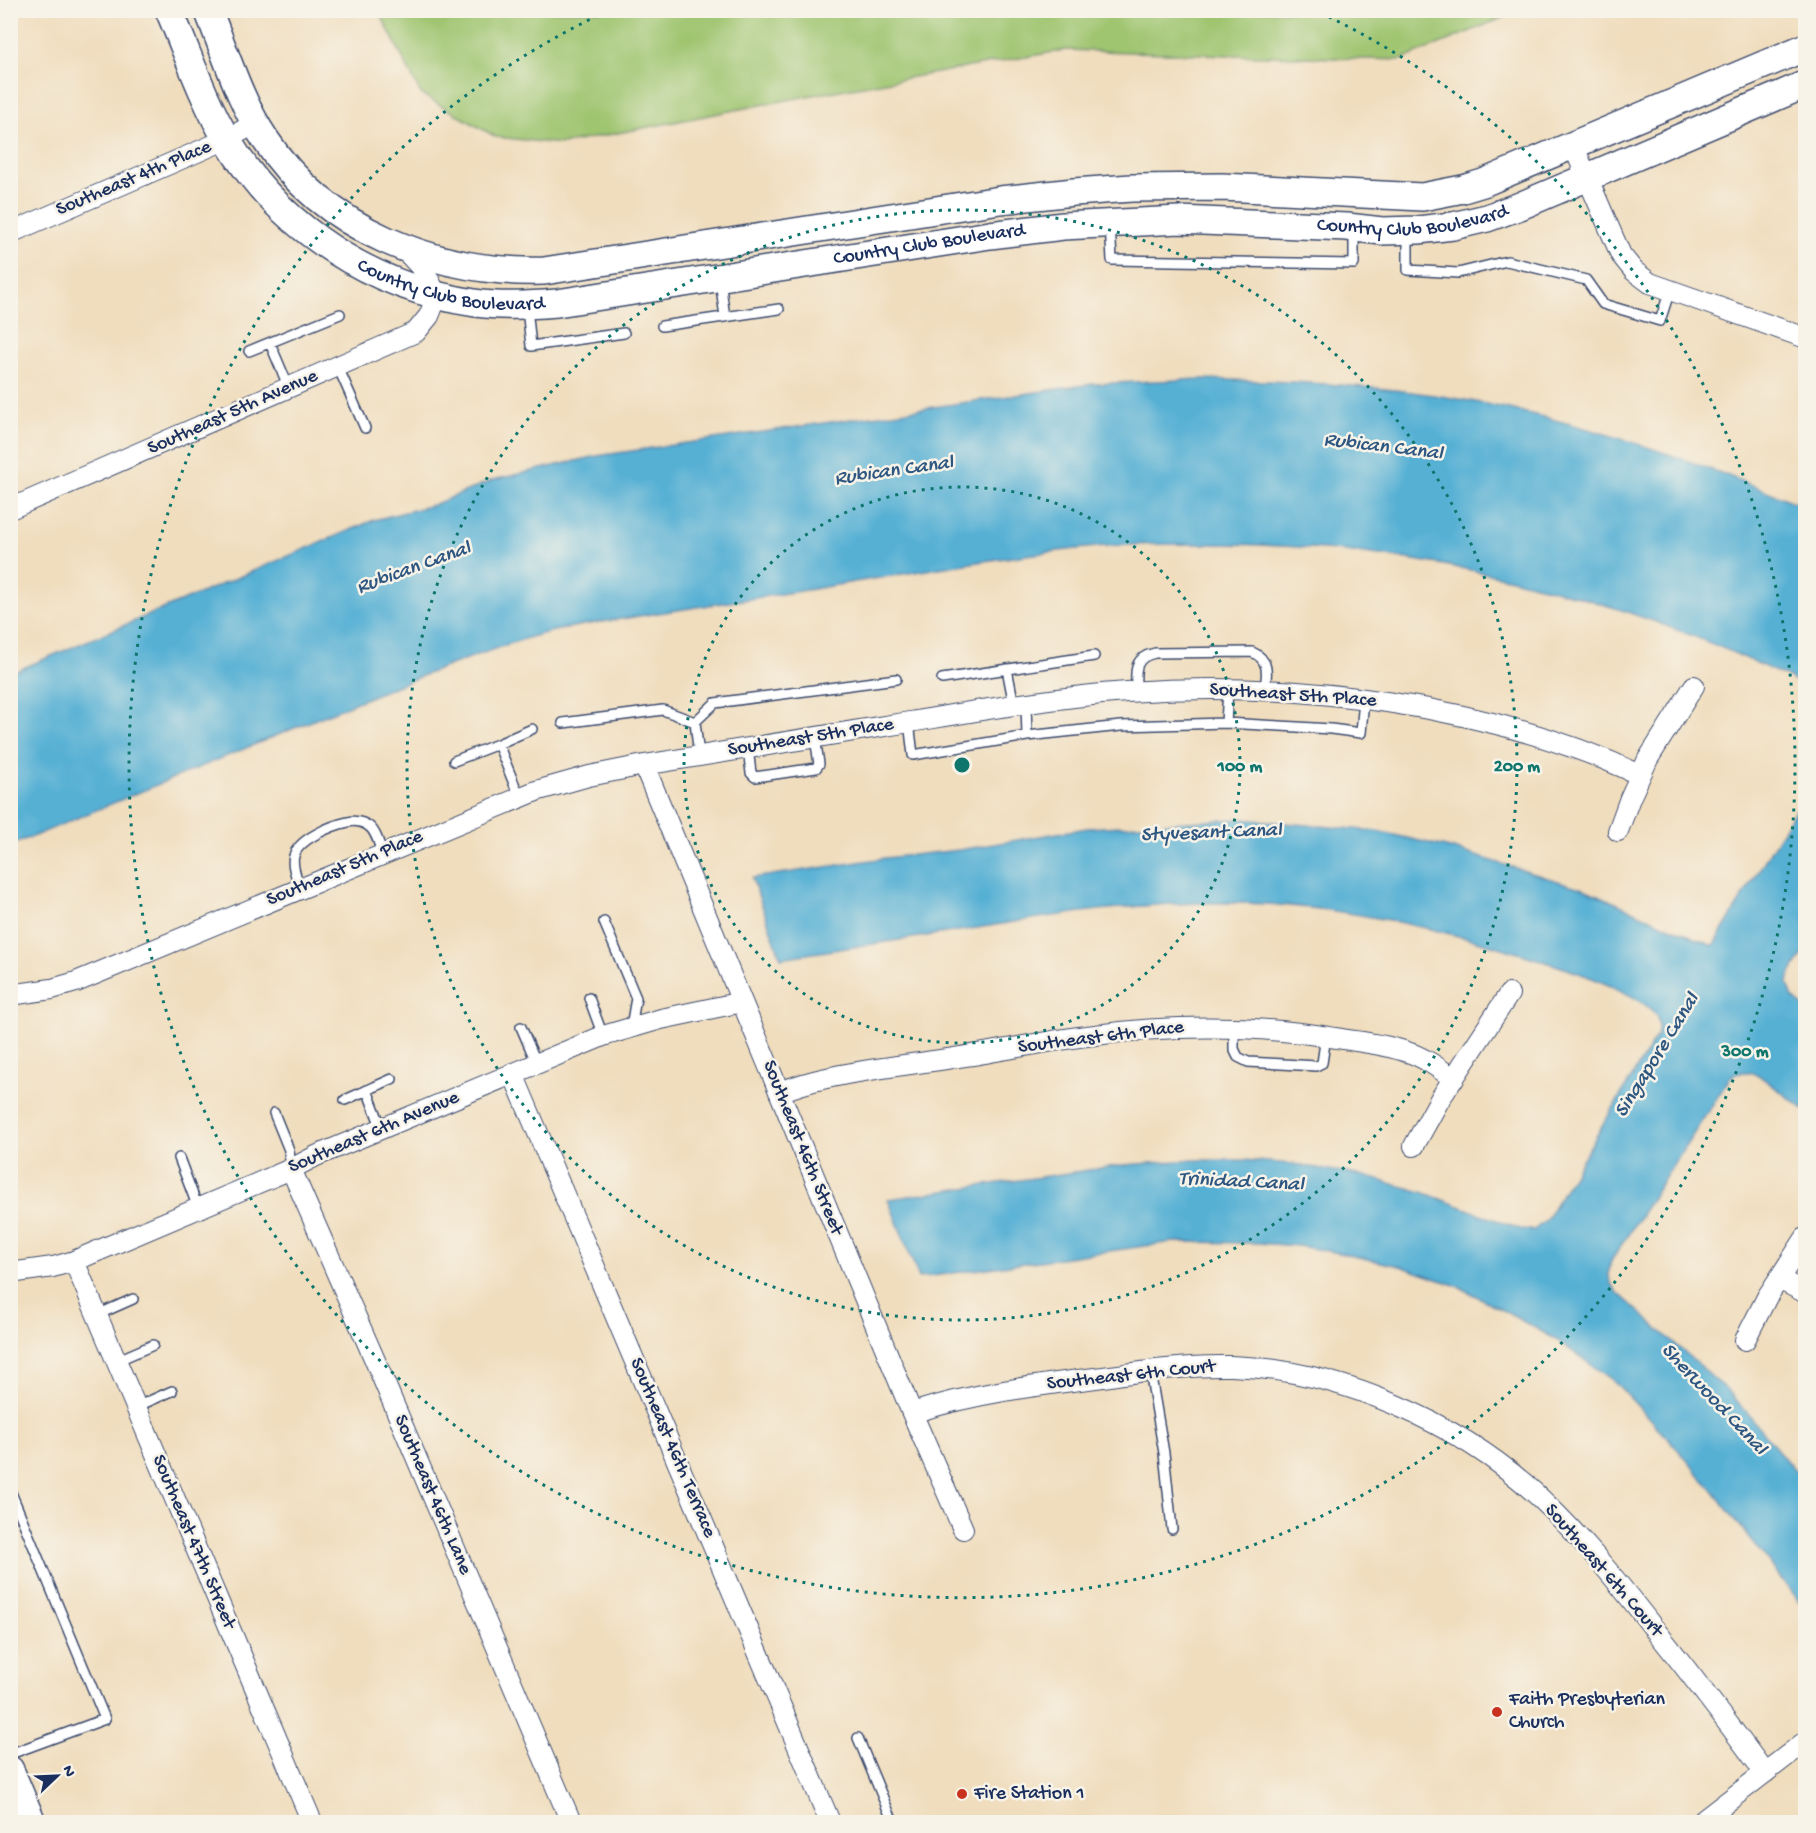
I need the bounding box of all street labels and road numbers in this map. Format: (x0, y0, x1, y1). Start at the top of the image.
street label: Southeast 4th Place (53, 136, 216, 222)
street label: Country Club Boulevard (1316, 199, 1514, 242)
street label: Country Club Boulevard (832, 219, 1029, 271)
street label: Country Club Boulevard (353, 254, 548, 317)
street label: Southeast 5th Avenue (144, 365, 322, 461)
street label: Southeast 5th Place (1209, 679, 1378, 713)
street label: Southeast 5th Place (726, 713, 896, 762)
street label: Southeast 5th Place (263, 825, 427, 912)
street label: Southeast 6th Place (1017, 1016, 1186, 1060)
street label: Southeast 46th Street (756, 1057, 848, 1240)
street label: Southeast 6th Avenue (285, 1086, 464, 1179)
street label: Southeast 46th Terrace (624, 1355, 721, 1542)
street label: Southeast 6th Court (1046, 1356, 1218, 1396)
street label: Southeast 46th Lane (388, 1412, 476, 1579)
street label: Southeast 47th Street (146, 1452, 241, 1634)
street label: Southeast 6th Court (1539, 1500, 1668, 1644)

